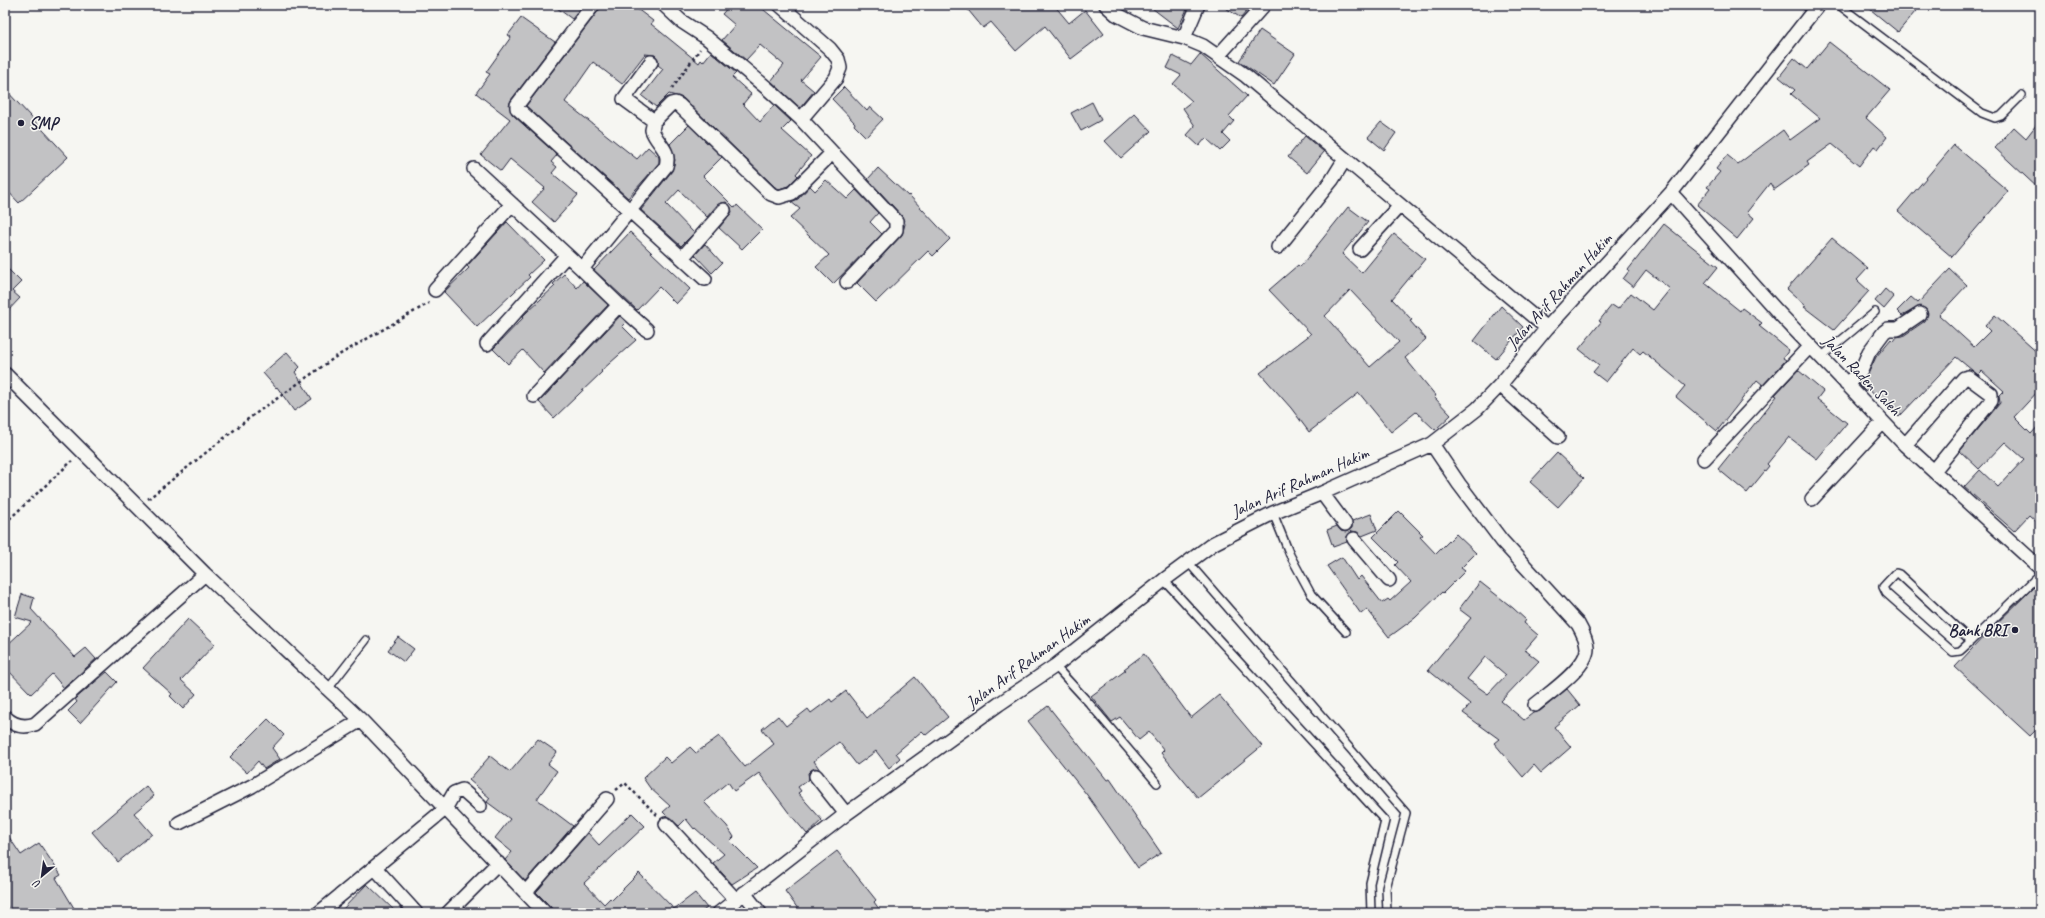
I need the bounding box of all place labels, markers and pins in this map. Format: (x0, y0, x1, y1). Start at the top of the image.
place label: SMP (29, 113, 61, 134)
marker: SMP (16, 118, 26, 128)
place label: Bank BRI (1948, 620, 2011, 641)
marker: Bank BRI (2010, 625, 2020, 635)

